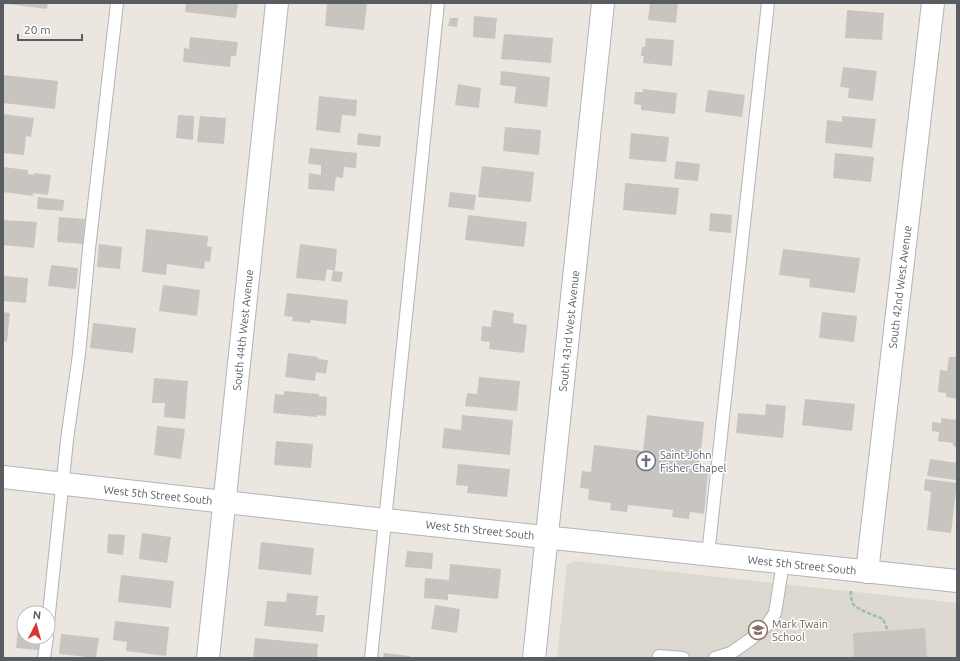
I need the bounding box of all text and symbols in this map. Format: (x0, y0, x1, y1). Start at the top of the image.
scale bar (18, 16, 82, 42)
text: 20 m (24, 23, 51, 36)
street label: South 42nd West Avenue (886, 225, 914, 349)
street label: South 44th West Avenue (231, 269, 255, 391)
street label: South 43rd West Avenue (557, 270, 581, 392)
place label: Saint John Fisher Chapel (660, 449, 726, 474)
church icon: Saint John Fisher Chapel (635, 450, 657, 472)
street label: West 5th Street South (103, 483, 213, 507)
street label: West 5th Street South (425, 518, 535, 542)
street label: West 5th Street South (747, 553, 857, 577)
north arrow (16, 605, 56, 645)
text: N (32, 609, 42, 621)
place label: Mark Twain School (772, 618, 828, 643)
school or university icon: Mark Twain School (747, 619, 769, 641)

